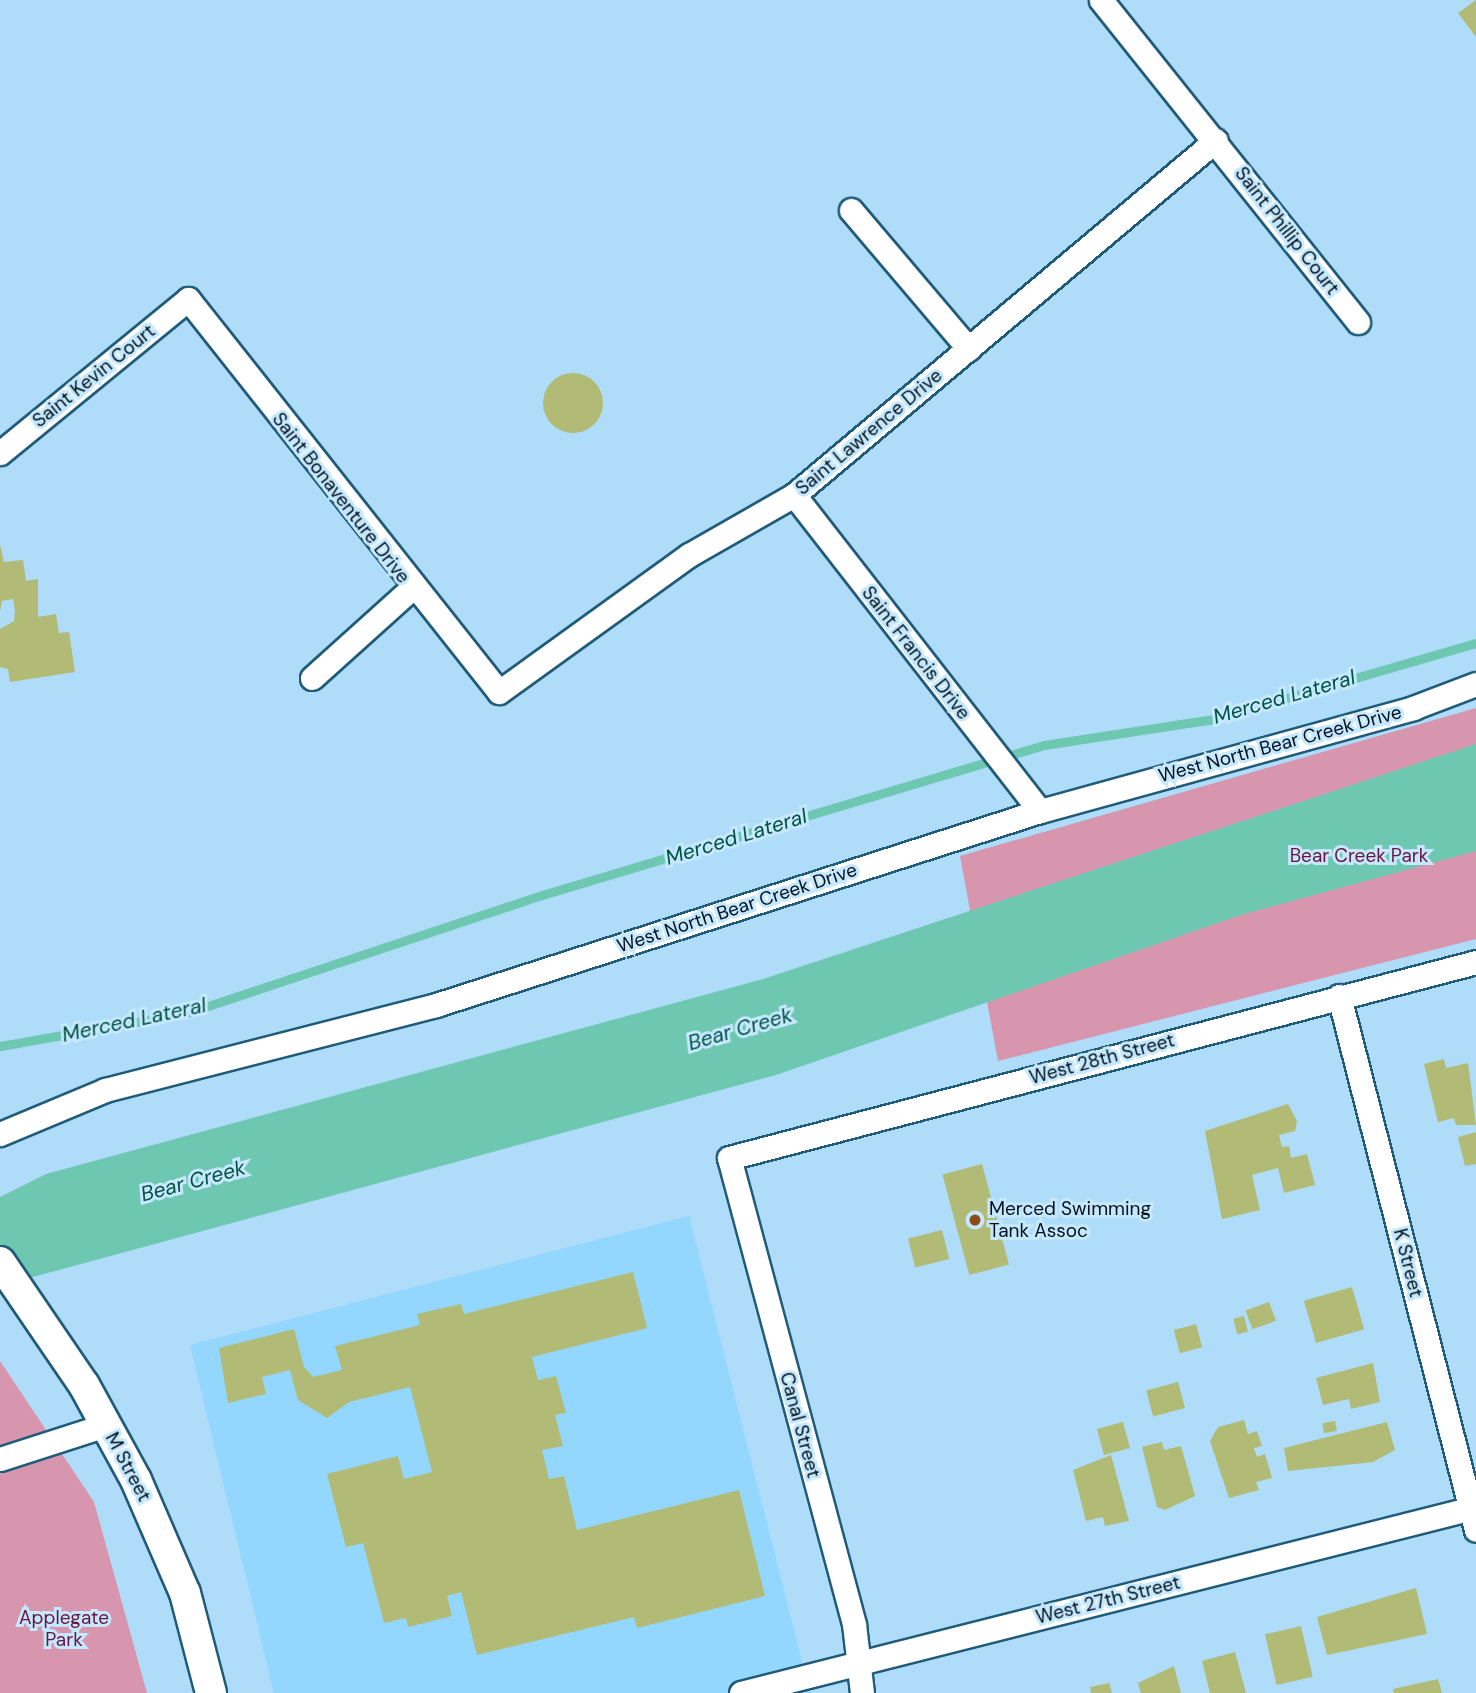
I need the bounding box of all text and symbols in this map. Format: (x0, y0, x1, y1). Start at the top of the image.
street label: Saint Phillip Court (1230, 162, 1344, 300)
street label: Saint Kevin Court (28, 320, 160, 432)
street label: Saint Lawrence Drive (791, 364, 947, 500)
street label: Saint Bonaventure Drive (267, 408, 415, 588)
street label: Saint Francis Drive (857, 582, 975, 724)
water label: Merced Lateral (1210, 665, 1358, 729)
street label: West North Bear Creek Drive (1156, 701, 1404, 787)
water label: Merced Lateral (662, 804, 810, 870)
park label: Bear Creek Park (1290, 845, 1428, 867)
street label: West North Bear Creek Drive (614, 858, 860, 958)
water label: Merced Lateral (60, 992, 208, 1048)
water label: Bear Creek (685, 1002, 795, 1056)
street label: West 28th Street (1027, 1029, 1177, 1089)
water label: Bear Creek (138, 1155, 248, 1207)
place label: Merced Swimming Tank Assoc (989, 1198, 1151, 1242)
marker: Merced Swimming Tank Assoc (967, 1212, 983, 1228)
street label: K Street (1388, 1226, 1428, 1300)
street label: Canal Street (775, 1370, 825, 1480)
street label: M Street (100, 1429, 156, 1505)
street label: West 27th Street (1033, 1571, 1183, 1629)
park label: Applegate Park (19, 1607, 109, 1651)

